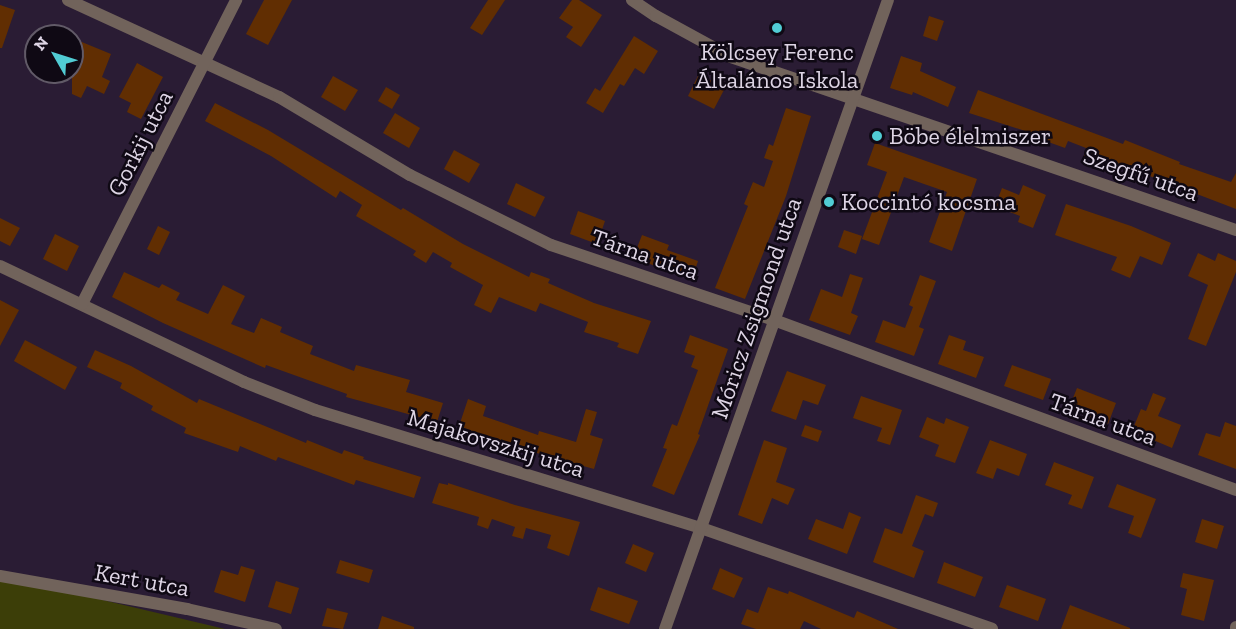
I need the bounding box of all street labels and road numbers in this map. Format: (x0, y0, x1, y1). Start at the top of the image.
street label: Gorkij utca (101, 85, 179, 201)
street label: Szegfű utca (1080, 141, 1202, 207)
street label: Móricz Zsigmond utca (705, 194, 807, 422)
street label: Tárna utca (588, 222, 702, 286)
street label: Tárna utca (1046, 386, 1160, 452)
street label: Majakovszkij utca (404, 402, 588, 484)
street label: Kert utca (92, 558, 192, 602)

